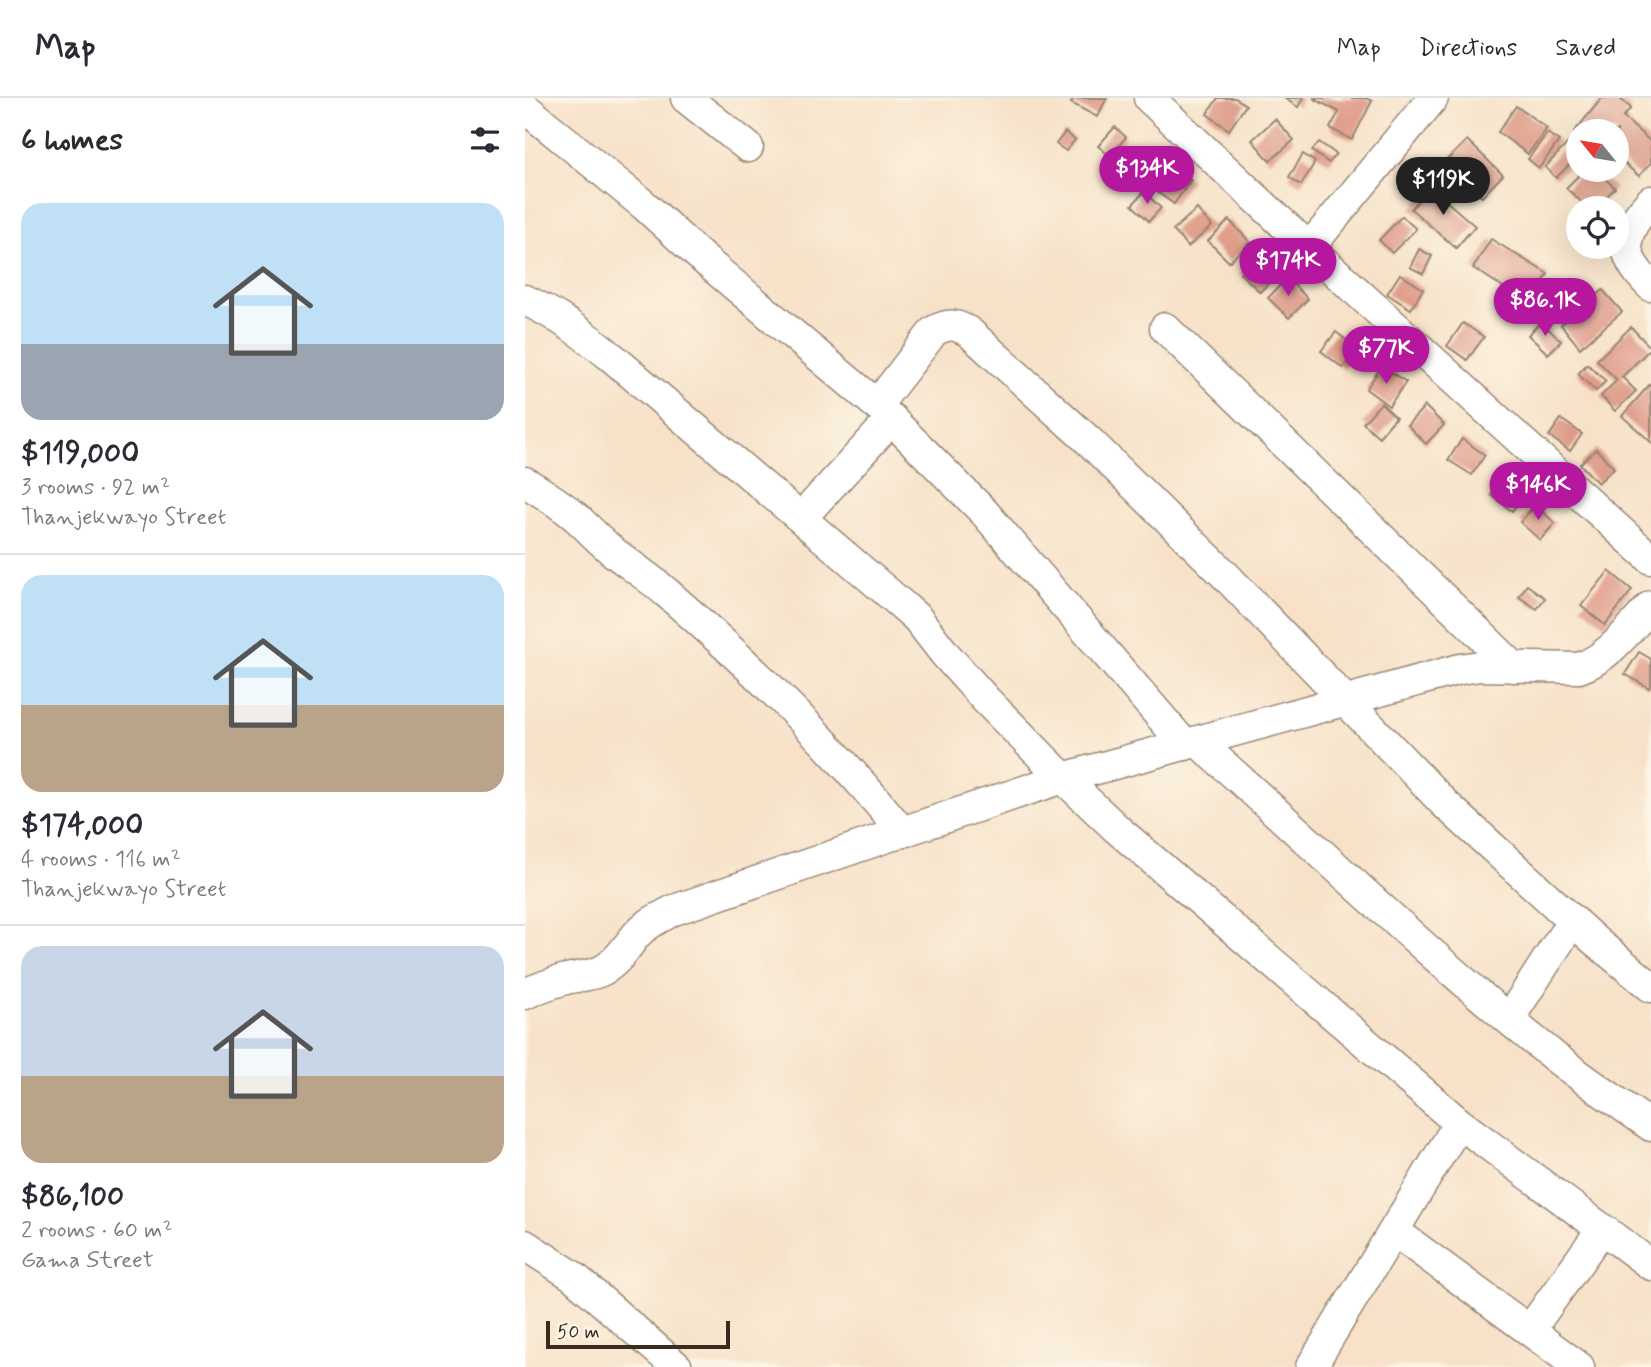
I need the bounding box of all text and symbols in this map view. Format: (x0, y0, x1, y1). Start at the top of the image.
text: Map (35, 26, 95, 70)
text: Map (1337, 33, 1381, 64)
text: Directions (1419, 33, 1517, 64)
text: Saved (1555, 33, 1616, 64)
north arrow (1566, 119, 1629, 182)
map controls (1566, 119, 1629, 259)
text: 6 homes (21, 121, 123, 160)
icon: filters (466, 121, 504, 159)
pin: $134K (1098, 146, 1196, 206)
text: $134K (1115, 154, 1179, 184)
pin: $119K (1394, 158, 1492, 217)
text: $119K (1412, 165, 1474, 195)
button: locate (1566, 196, 1629, 259)
pin: $174K (1239, 238, 1337, 298)
text: $174K (1255, 246, 1321, 276)
icon: home (200, 248, 326, 374)
pin: $86.1K (1488, 278, 1602, 338)
text: $86.1K (1510, 286, 1580, 316)
pin: $77K (1345, 327, 1427, 386)
text: $77K (1358, 334, 1414, 364)
text: $119,000 (21, 434, 139, 473)
pin: $146K (1489, 462, 1587, 522)
text: $146K (1506, 470, 1570, 500)
text: 3 rooms · 92 m² (21, 473, 170, 503)
text: Thanjekwayo Street (21, 503, 226, 533)
icon: home (200, 620, 326, 746)
text: $174,000 (21, 806, 143, 845)
text: 4 rooms · 116 m² (21, 845, 181, 875)
text: Thanjekwayo Street (21, 875, 226, 905)
icon: home (200, 991, 326, 1117)
text: $86,100 (21, 1177, 124, 1216)
text: 2 rooms · 60 m² (21, 1216, 173, 1246)
text: Gama Street (21, 1246, 154, 1276)
scale bar (546, 1318, 730, 1350)
text: 50 m (557, 1320, 600, 1345)

